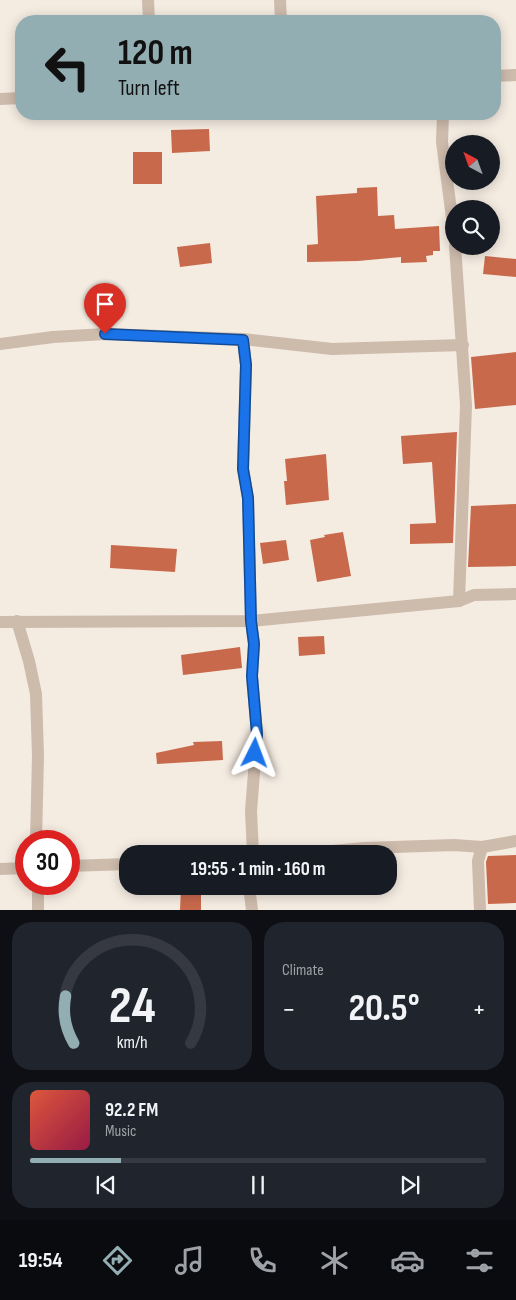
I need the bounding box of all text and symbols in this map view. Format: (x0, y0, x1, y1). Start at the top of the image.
text: 120 m (118, 32, 193, 75)
icon: left (35, 35, 100, 100)
text: Turn left (118, 75, 180, 102)
north arrow (445, 135, 500, 190)
map controls (445, 135, 500, 255)
button: search (445, 200, 500, 255)
pin (84, 283, 126, 334)
icon: arrive (91, 290, 119, 318)
position arrow (228, 726, 280, 778)
speed limit sign: 30 (15, 830, 80, 895)
text: 19:55 · 1 min · 160 m (191, 858, 325, 881)
text: Climate (282, 961, 324, 980)
text: 24 (109, 975, 155, 1038)
text: 20.5° (348, 986, 420, 1031)
text: − (282, 993, 296, 1026)
text: + (472, 993, 486, 1026)
text: km/h (117, 1032, 147, 1053)
text: 92.2 FM (105, 1099, 158, 1122)
text: Music (105, 1122, 136, 1141)
icon: previous (92, 1171, 120, 1199)
icon: pause (244, 1171, 272, 1199)
icon: next (396, 1171, 424, 1199)
icon: directions (100, 1243, 135, 1278)
icon: music (172, 1243, 207, 1278)
icon: phone (245, 1243, 280, 1278)
icon: climate (317, 1243, 352, 1278)
icon: car (390, 1243, 425, 1278)
icon: filters (462, 1243, 497, 1278)
text: 19:54 (19, 1247, 63, 1274)

